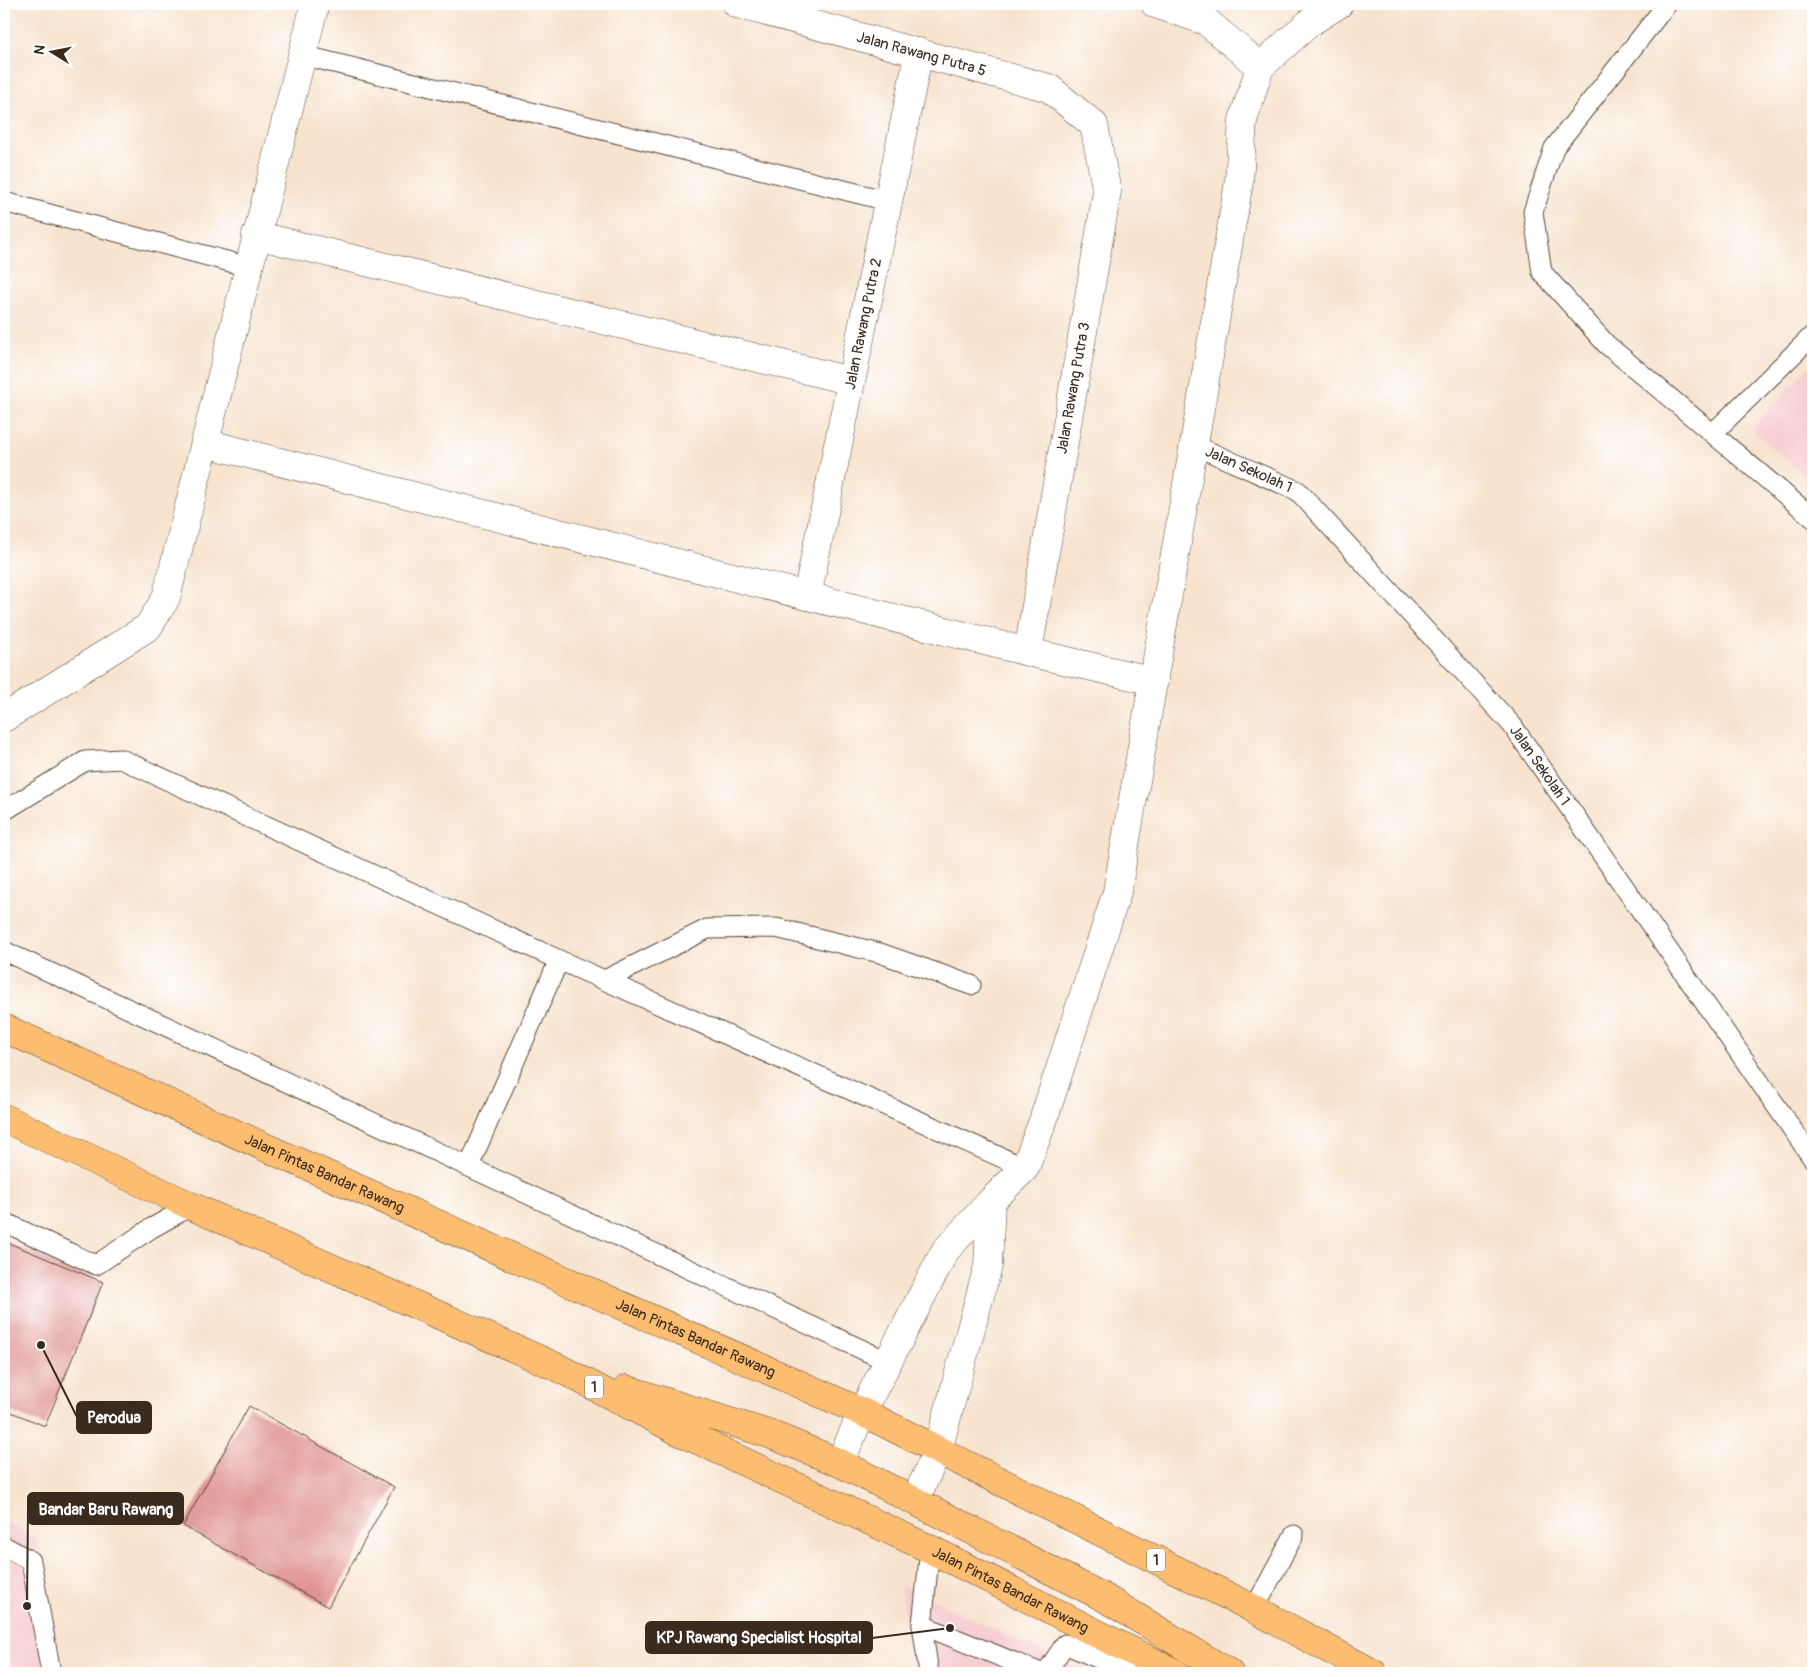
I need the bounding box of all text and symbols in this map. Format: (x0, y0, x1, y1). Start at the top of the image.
north arrow (28, 28, 78, 78)
street label: Jalan Rawang Putra 5 (854, 28, 988, 81)
text: N (30, 44, 49, 56)
street label: Jalan Rawang Putra 2 (841, 256, 886, 391)
street label: Jalan Rawang Putra 3 (1053, 321, 1094, 455)
street label: Jalan Sekolah 1 (1202, 442, 1295, 497)
street label: Jalan Sekolah 1 (1505, 722, 1574, 809)
street label: Jalan Pintas Bandar Rawang (241, 1130, 407, 1218)
street label: Jalan Pintas Bandar Rawang (612, 1295, 778, 1382)
road number: 1 (585, 1375, 603, 1398)
callout: Perodua (77, 1402, 151, 1433)
text: Perodua (87, 1408, 142, 1428)
callout: Bandar Baru Rawang (28, 1493, 183, 1524)
text: Bandar Baru Rawang (39, 1500, 173, 1520)
street label: Jalan Pintas Bandar Rawang (929, 1543, 1092, 1638)
road number: 1 (1147, 1548, 1165, 1572)
callout: KPJ Rawang Specialist Hospital (646, 1622, 872, 1653)
text: KPJ Rawang Specialist Hospital (656, 1628, 862, 1648)

